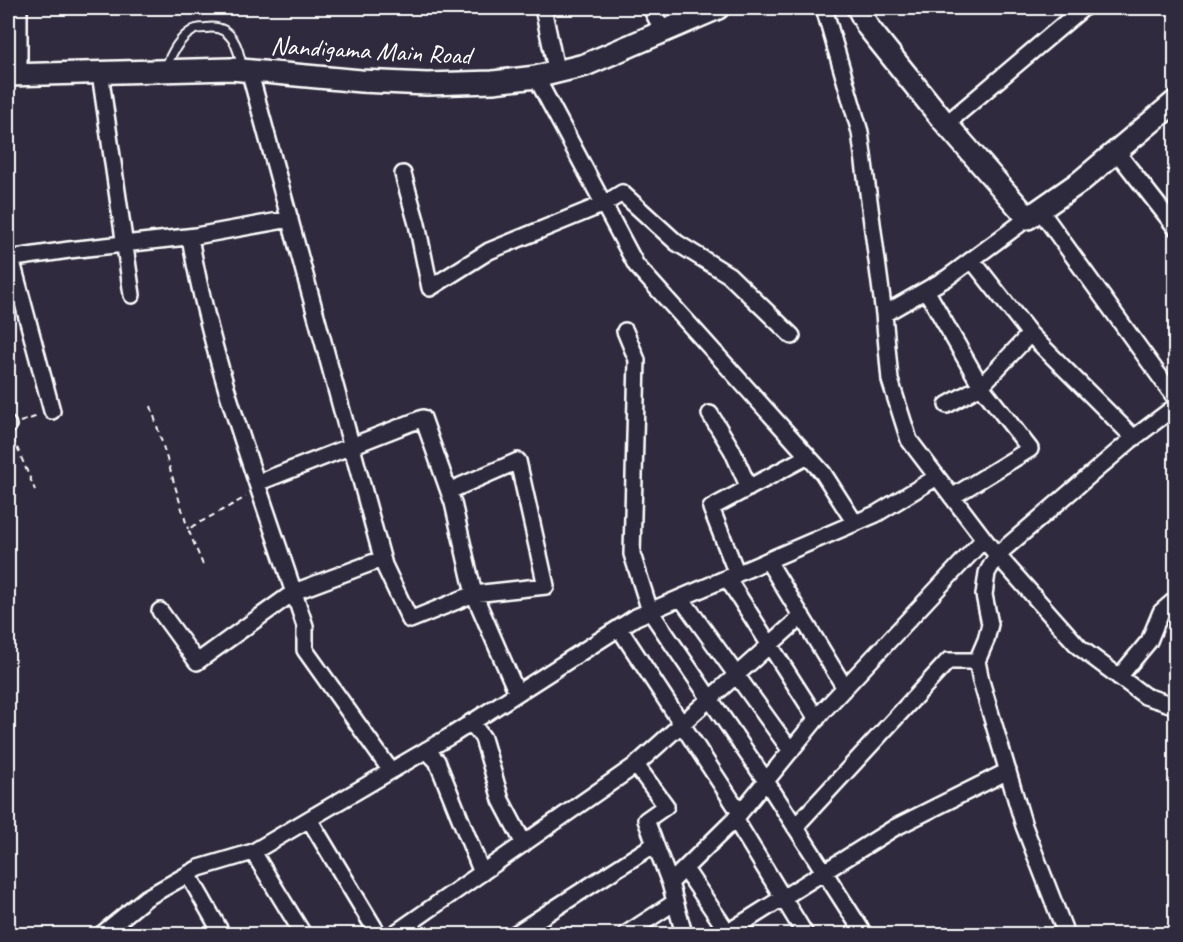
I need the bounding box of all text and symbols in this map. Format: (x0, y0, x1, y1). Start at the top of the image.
street label: Nandigama Main Road (270, 29, 476, 72)

